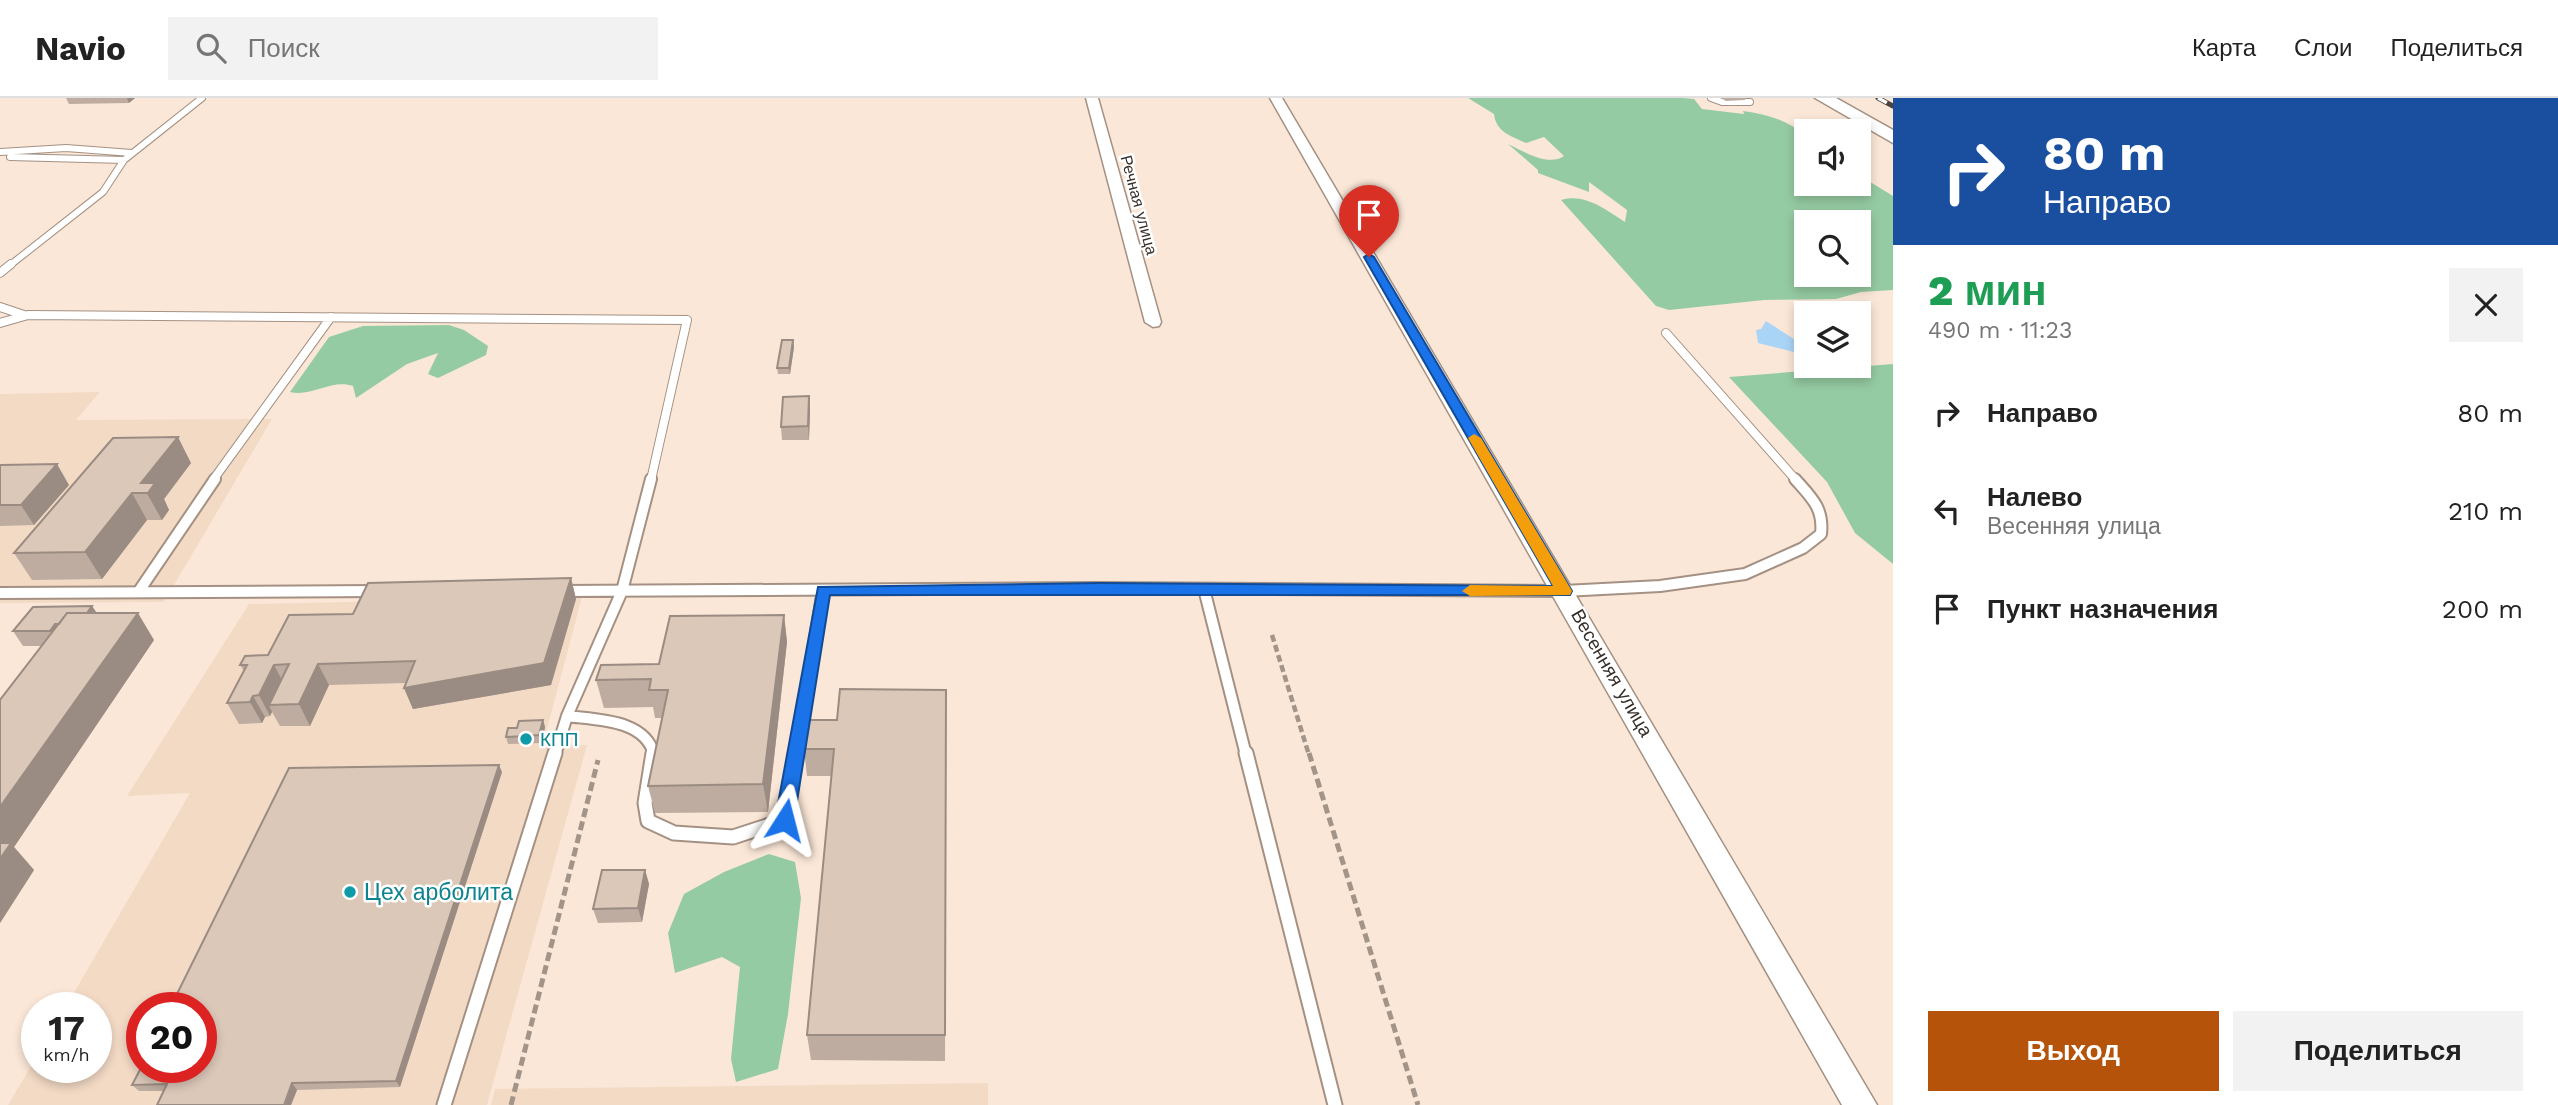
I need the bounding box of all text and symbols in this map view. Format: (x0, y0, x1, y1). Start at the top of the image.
search box (168, 17, 658, 80)
text: Navio (35, 29, 126, 68)
icon: search (192, 29, 230, 67)
text: Поиск (248, 33, 320, 63)
text: Карта (2192, 34, 2256, 62)
text: Слои (2294, 34, 2352, 62)
text: Поделиться (2390, 34, 2523, 62)
map controls (1794, 119, 1871, 378)
button: sound (1794, 119, 1871, 196)
text: 80 m (2043, 124, 2165, 182)
icon: right (1928, 126, 2019, 217)
street label: Речная улица (1117, 153, 1161, 257)
text: Направо (2043, 183, 2171, 221)
pin (1339, 185, 1399, 257)
icon: arrive (1350, 196, 1388, 234)
button: search (1794, 210, 1871, 287)
text: 2 мин (1928, 266, 2047, 315)
button: close (2449, 268, 2523, 342)
button: layers (1794, 301, 1871, 378)
text: 490 m · 11:23 (1928, 317, 2072, 344)
icon: right (1928, 394, 1966, 432)
text: Направо (1987, 398, 2098, 428)
text: 80 m (2457, 398, 2523, 428)
text: Налево (1987, 482, 2082, 512)
icon: left (1928, 492, 1966, 530)
text: 210 m (2448, 496, 2523, 526)
text: Весенняя улица (1987, 513, 2161, 540)
icon: arrive (1928, 590, 1966, 628)
text: Пункт назначения (1987, 594, 2218, 624)
text: 200 m (2442, 594, 2523, 624)
street label: Весенняя улица (1566, 605, 1658, 741)
place label: КПП (540, 728, 578, 751)
marker: КПП (518, 731, 534, 747)
position arrow (748, 783, 822, 857)
place label: Цех арболита (364, 879, 513, 906)
marker: Цех арболита (342, 884, 358, 900)
speed limit sign: 20 (126, 992, 217, 1083)
text: 17 (48, 1007, 85, 1049)
button: Выход (1928, 1011, 2219, 1091)
button: Поделиться (2233, 1011, 2523, 1091)
text: km/h (43, 1044, 90, 1065)

